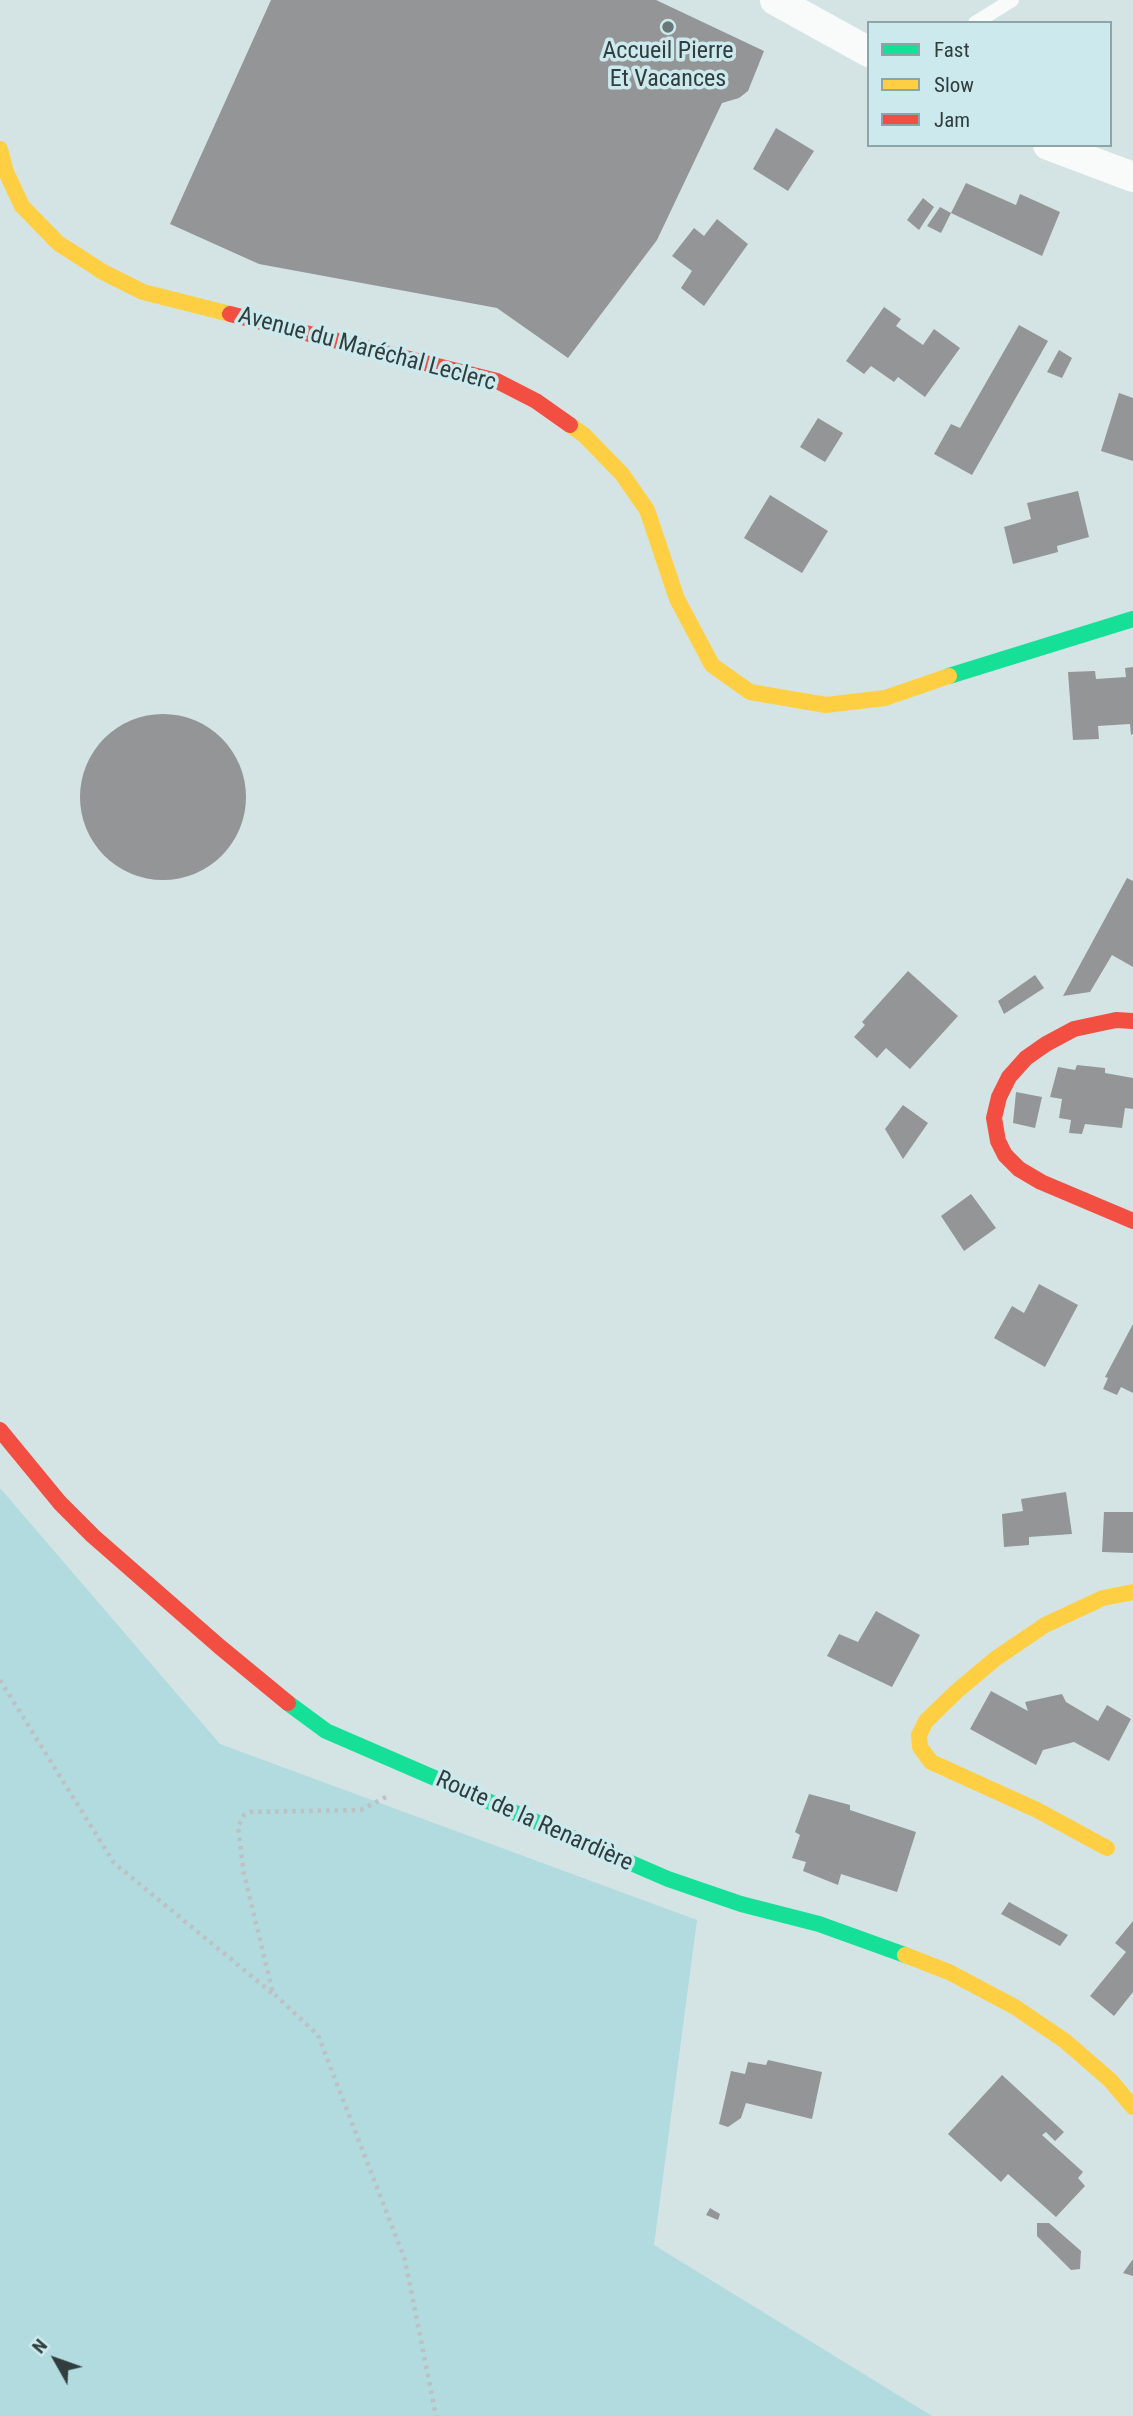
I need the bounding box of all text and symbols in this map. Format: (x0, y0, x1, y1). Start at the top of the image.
marker: Accueil Pierre Et Vacances (660, 19, 676, 35)
legend (867, 21, 1112, 147)
place label: Accueil Pierre Et Vacances (602, 38, 734, 94)
text: Fast (934, 38, 970, 62)
text: Slow (934, 73, 974, 97)
text: Jam (934, 108, 970, 132)
street label: Avenue du Maréchal Leclerc (235, 302, 499, 398)
street label: Route de la Renardière (431, 1766, 637, 1878)
north arrow (21, 2325, 91, 2395)
text: N (27, 2334, 52, 2358)

